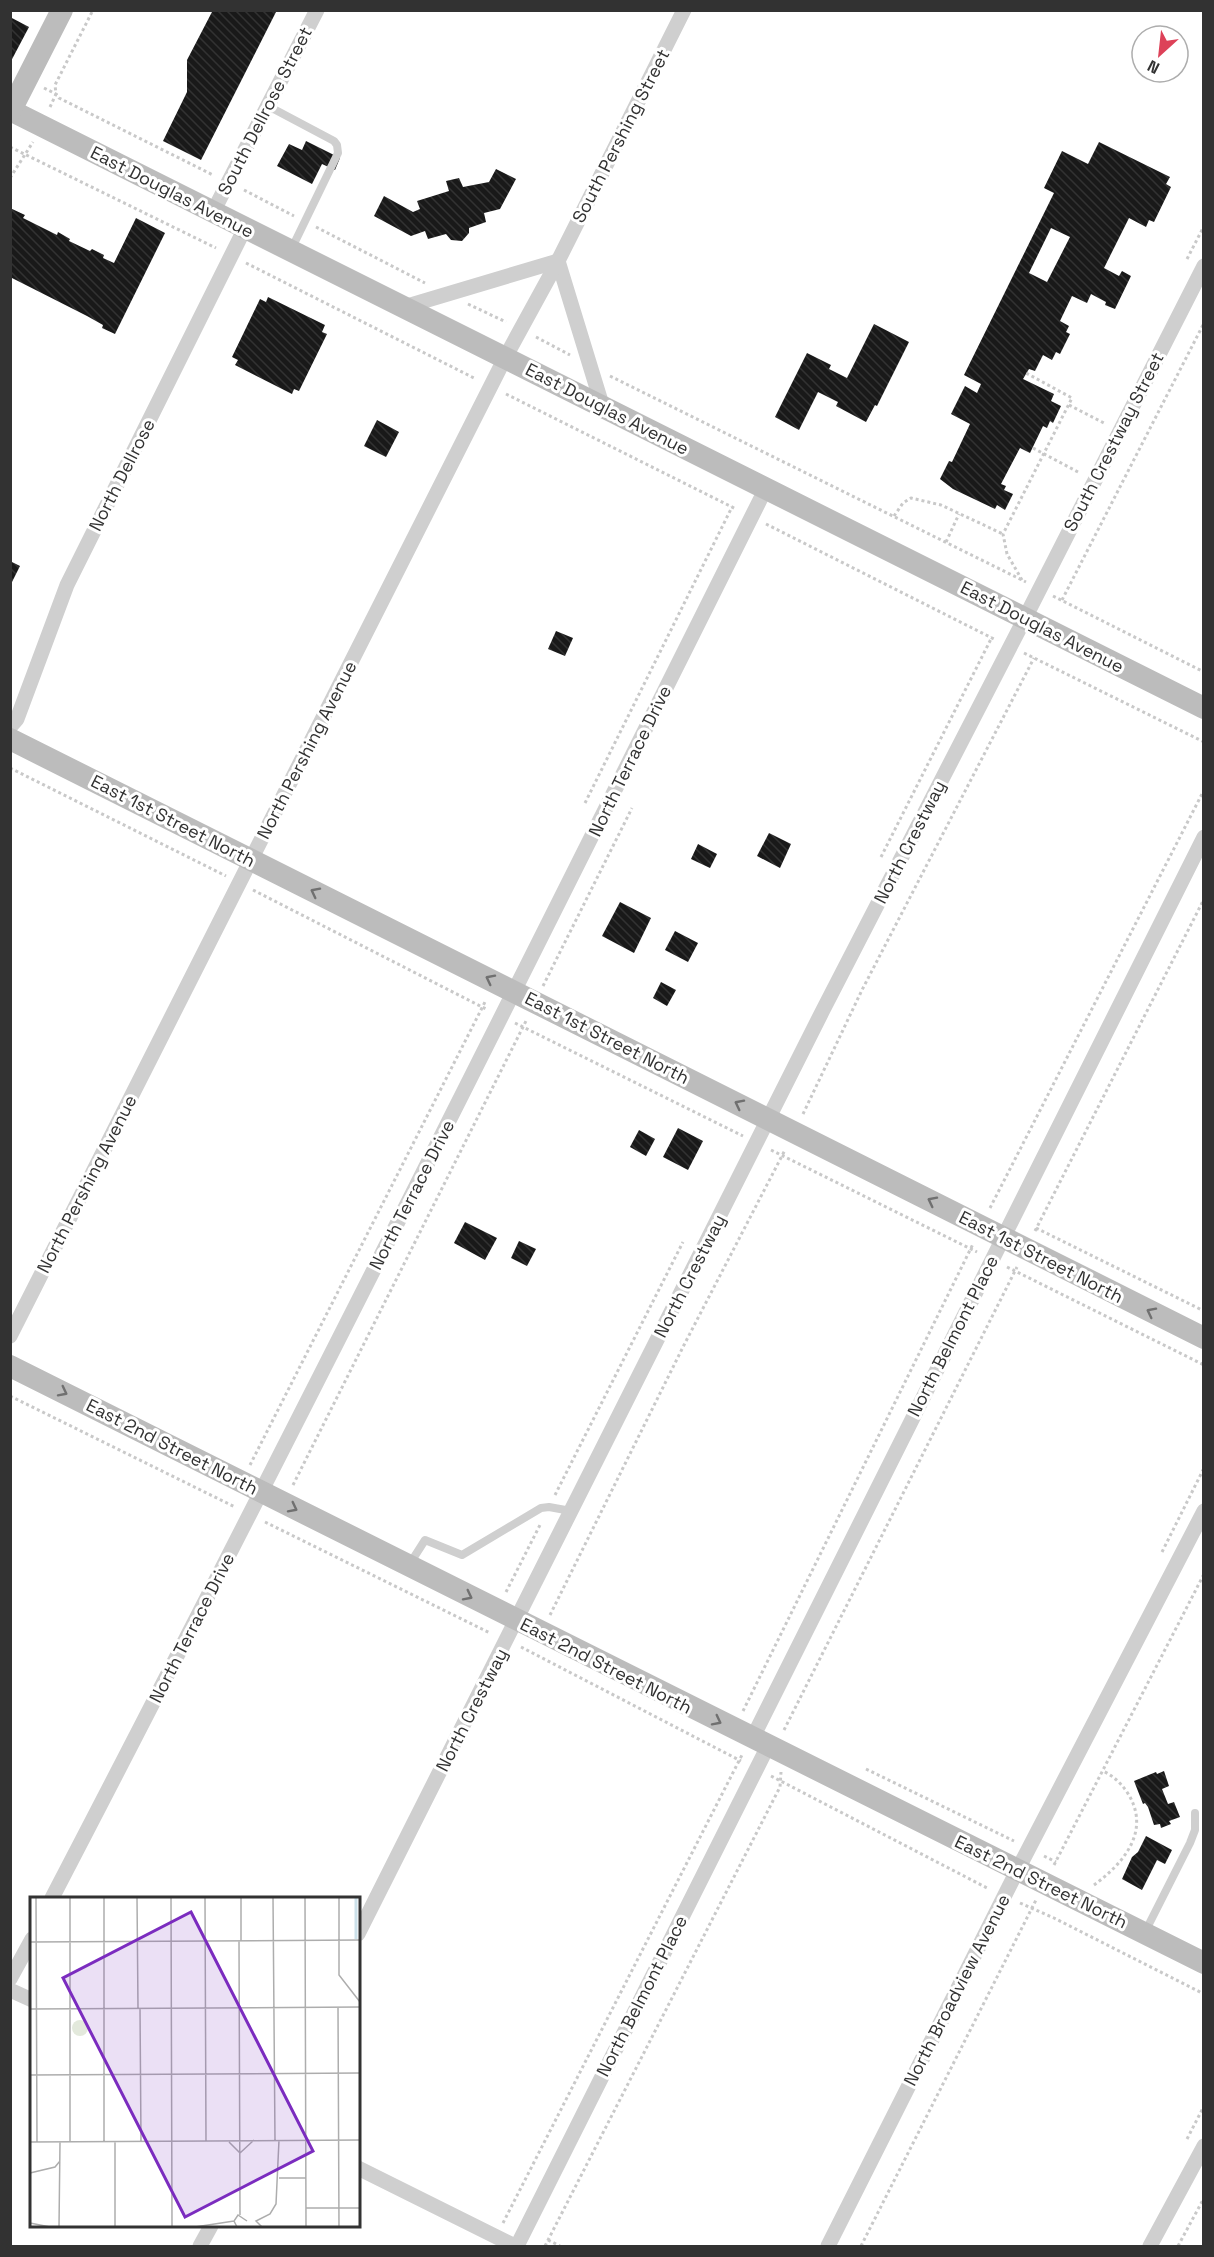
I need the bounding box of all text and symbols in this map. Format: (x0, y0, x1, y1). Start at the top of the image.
street label: South Dellrose Street (212, 23, 317, 199)
north arrow (1130, 24, 1190, 84)
street label: South Pershing Street (567, 45, 674, 227)
text: N (1144, 55, 1163, 79)
street label: East Douglas Avenue (87, 140, 258, 243)
street label: South Crestway Street (1058, 348, 1169, 535)
street label: East Douglas Avenue (522, 357, 693, 460)
street label: North Dellrose (83, 415, 160, 535)
street label: East Douglas Avenue (957, 575, 1128, 678)
street label: North Pershing Avenue (252, 657, 362, 843)
street label: North Terrace Drive (583, 681, 676, 840)
street label: East 1st Street North (87, 769, 259, 872)
street label: North Crestway (869, 776, 951, 907)
one-way arrow (311, 888, 322, 899)
one-way arrow (485, 975, 496, 987)
street label: East 1st Street North (521, 986, 693, 1089)
street label: North Pershing Avenue (32, 1091, 142, 1277)
one-way arrow (735, 1100, 746, 1111)
street label: North Terrace Drive (364, 1116, 459, 1274)
one-way arrow (927, 1197, 938, 1209)
street label: East 1st Street North (955, 1205, 1127, 1308)
street label: North Crestway (649, 1210, 731, 1341)
street label: North Belmont Place (902, 1251, 1003, 1420)
one-way arrow (1147, 1308, 1158, 1319)
one-way arrow (56, 1385, 67, 1396)
street label: East 2nd Street North (83, 1393, 262, 1500)
one-way arrow (287, 1501, 298, 1513)
street label: North Terrace Drive (144, 1549, 239, 1707)
one-way arrow (461, 1588, 472, 1600)
street label: East 2nd Street North (517, 1612, 696, 1719)
street label: North Crestway (431, 1644, 513, 1775)
one-way arrow (710, 1714, 721, 1725)
street label: East 2nd Street North (951, 1830, 1131, 1933)
street label: North Broadview Avenue (898, 1890, 1015, 2089)
inset map (30, 1897, 360, 2227)
street label: North Belmont Place (591, 1911, 692, 2080)

